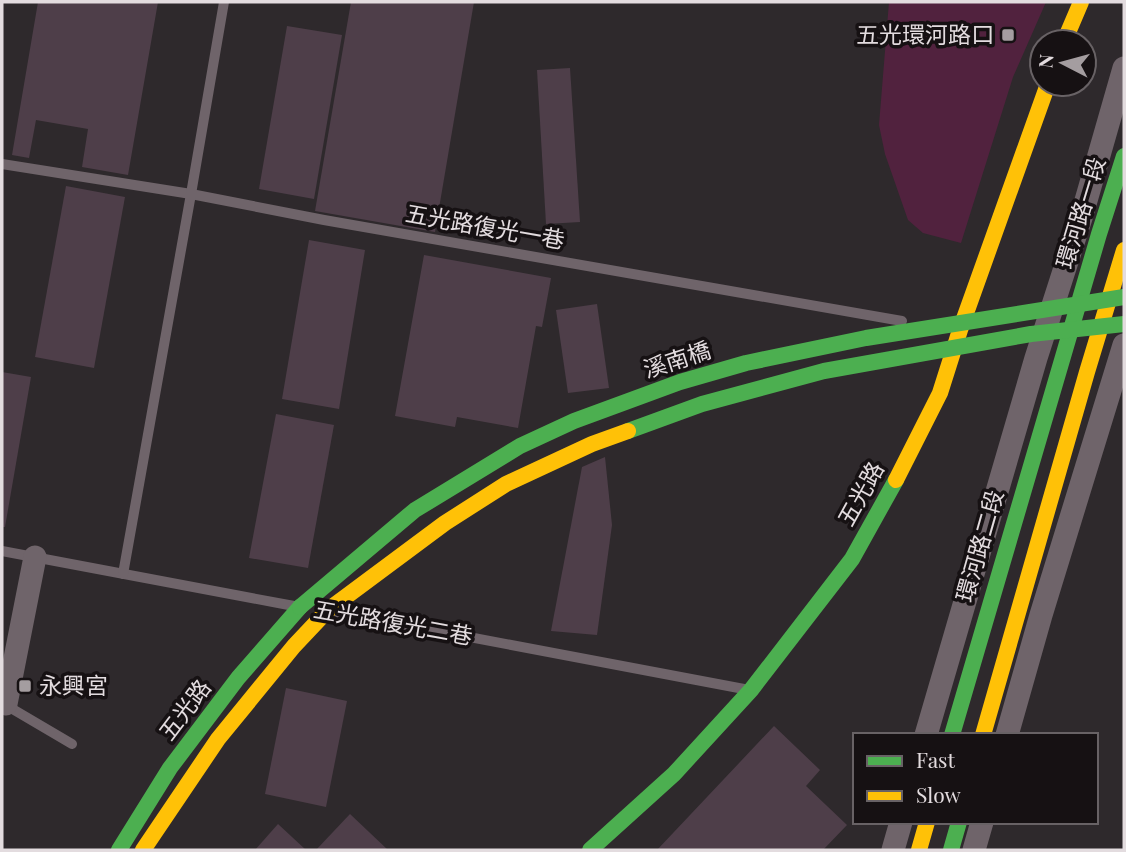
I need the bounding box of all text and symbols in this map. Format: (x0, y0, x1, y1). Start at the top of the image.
place label: 五光環河路口 (856, 18, 994, 49)
marker: 五光環河路口 (1000, 27, 1016, 43)
north arrow (1028, 28, 1098, 98)
text: N (1031, 53, 1059, 69)
street label: 環河路一段 (1048, 153, 1111, 272)
street label: 五光路復光一巷 (403, 196, 567, 255)
street label: 溪南橋 (639, 333, 714, 384)
street label: 五光路 (829, 456, 890, 531)
street label: 環河路二段 (948, 486, 1009, 605)
street label: 五光路復光二巷 (311, 592, 475, 651)
place label: 永興宮 (39, 669, 108, 700)
street label: 五光路 (151, 672, 217, 746)
marker: 永興宮 (17, 678, 33, 694)
legend (853, 733, 1098, 824)
text: Fast (916, 745, 955, 773)
text: Slow (916, 780, 961, 808)

